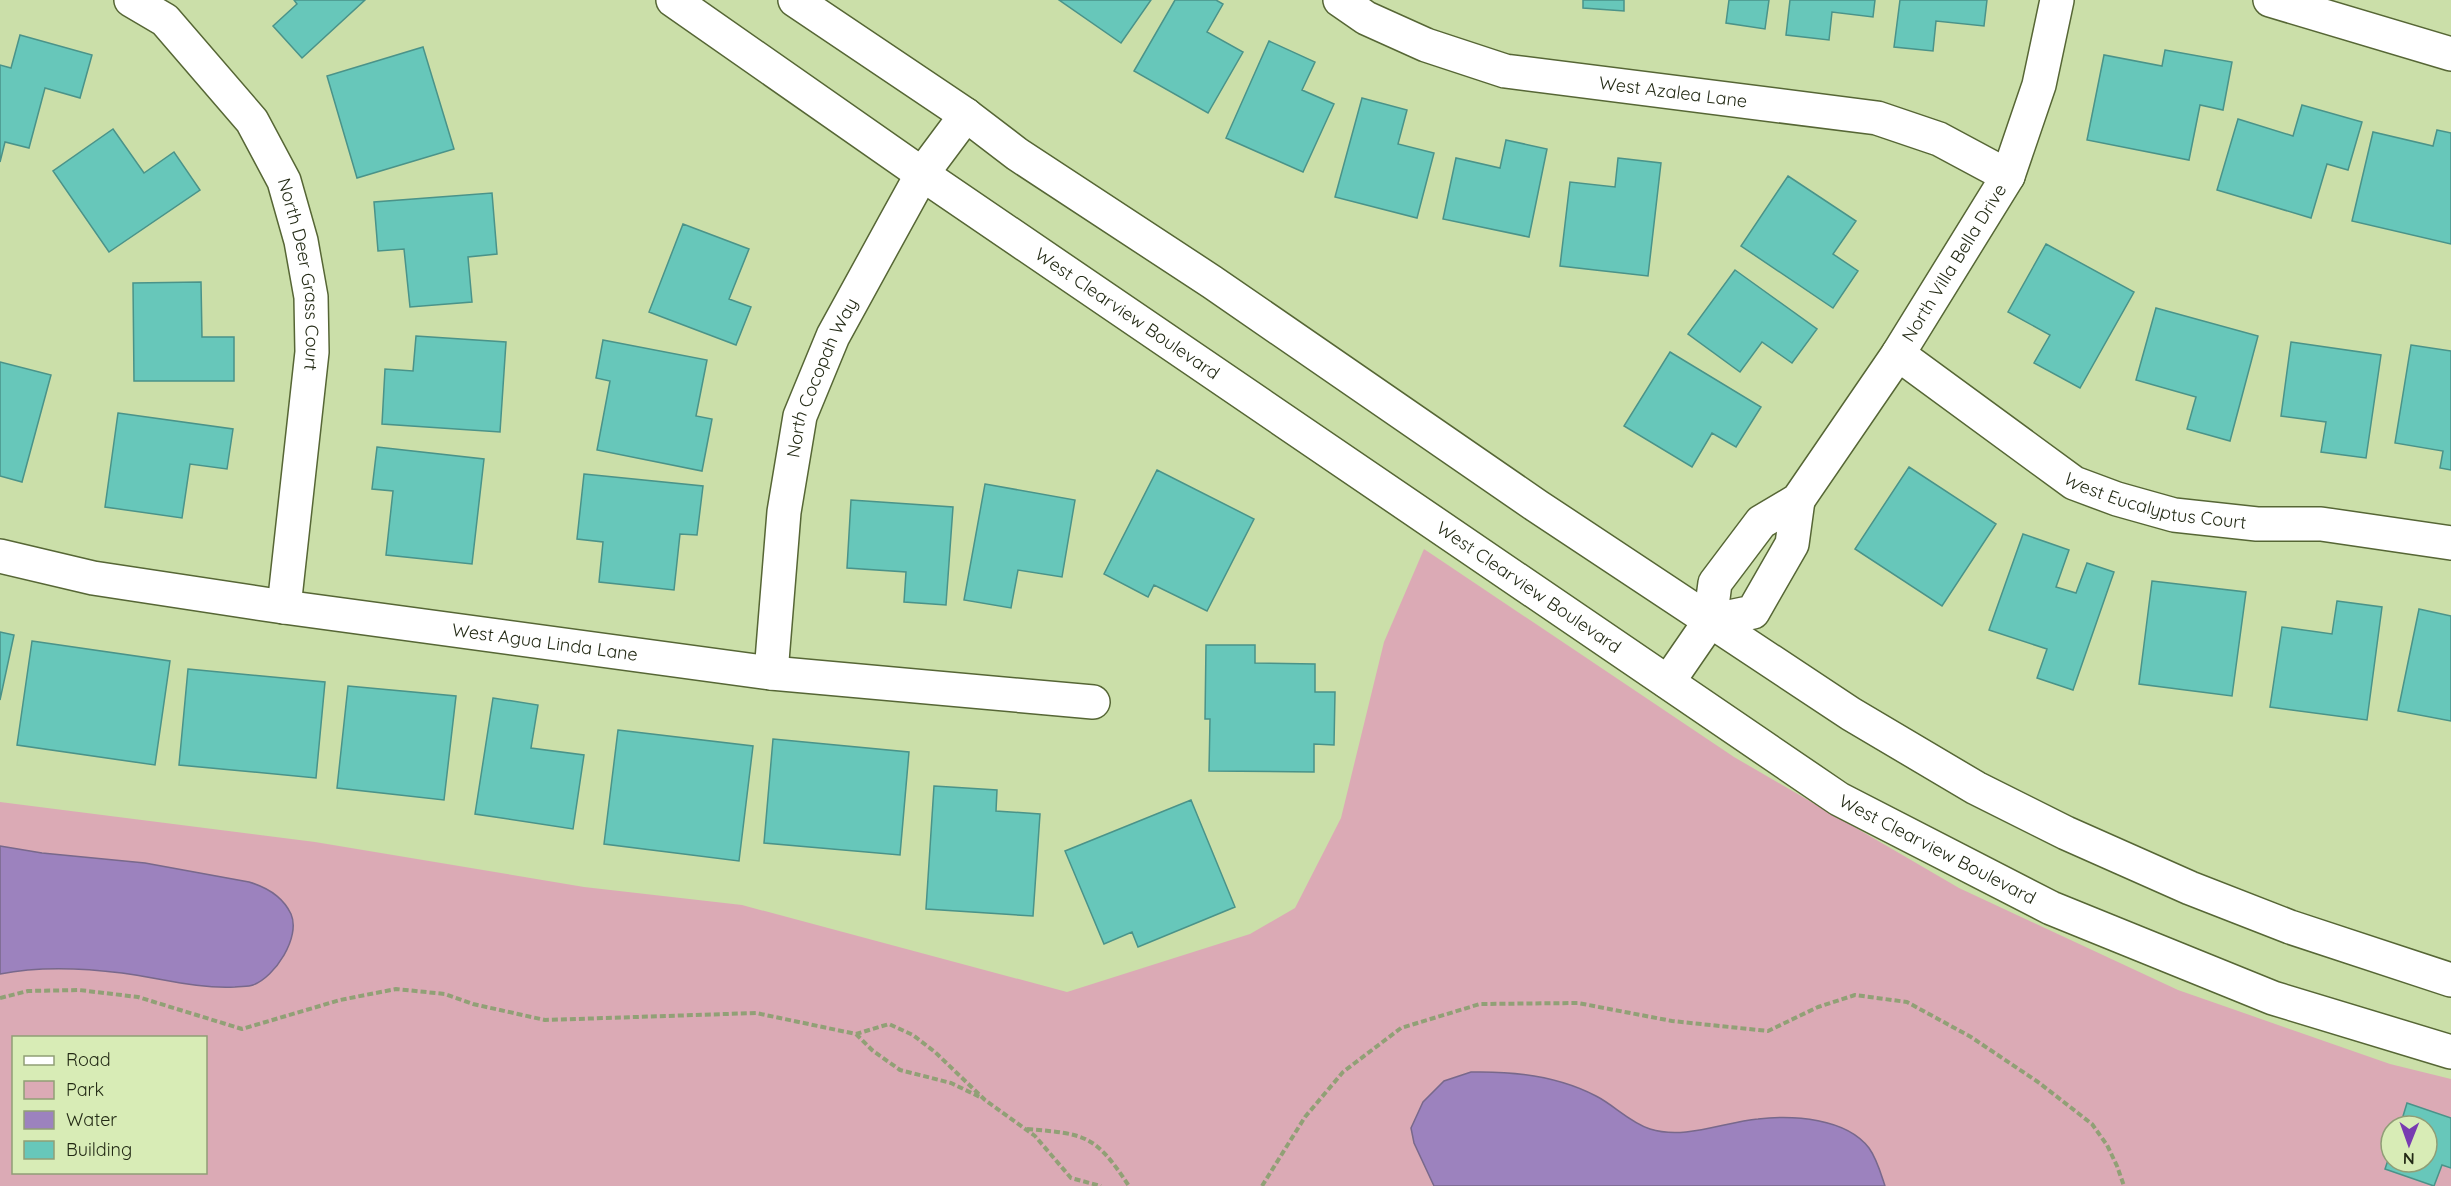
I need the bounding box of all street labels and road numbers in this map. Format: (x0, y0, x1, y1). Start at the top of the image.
street label: West Azalea Lane (1598, 71, 1749, 112)
street label: North Deer Grass Court (273, 175, 324, 372)
street label: North Villa Bella Drive (1896, 179, 2011, 346)
street label: West Clearview Boulevard (1031, 242, 1224, 384)
street label: North Cocopah Way (781, 294, 863, 459)
street label: West Eucalyptus Court (2059, 467, 2248, 534)
street label: West Clearview Boulevard (1432, 516, 1626, 658)
street label: West Agua Linda Lane (451, 618, 639, 666)
street label: West Clearview Boulevard (1835, 789, 2040, 909)

